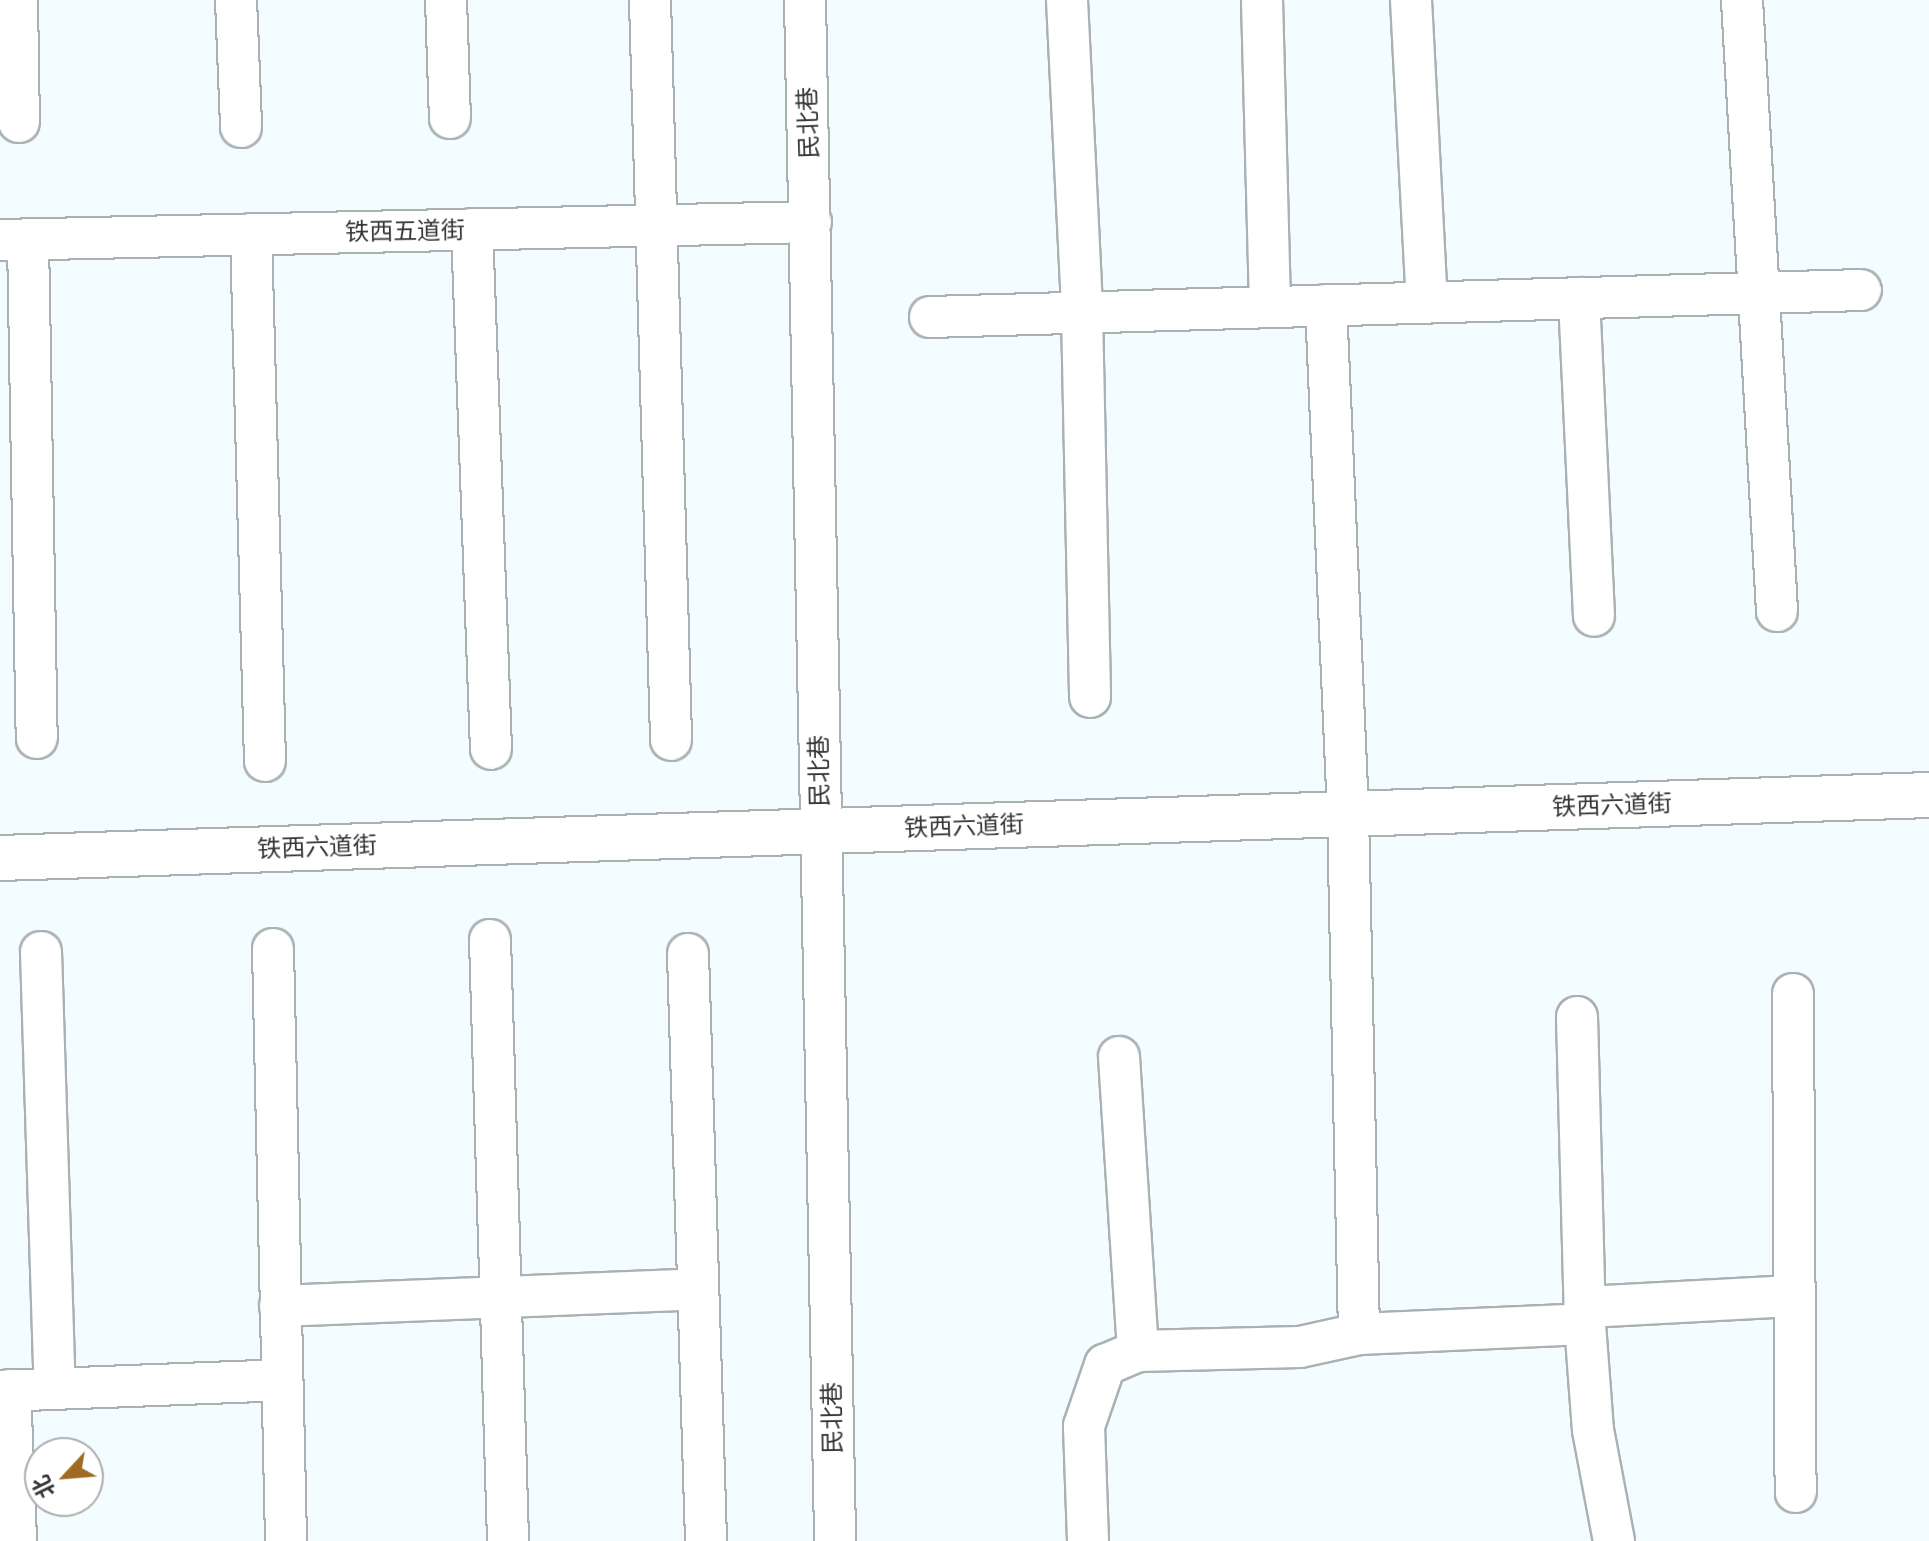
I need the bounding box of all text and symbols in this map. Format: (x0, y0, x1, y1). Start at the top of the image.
street label: 民北巷 (792, 87, 824, 159)
street label: 铁西五道街 (345, 216, 465, 246)
street label: 民北巷 (804, 735, 834, 807)
street label: 铁西六道街 (1552, 789, 1672, 821)
street label: 铁西六道街 (904, 810, 1024, 842)
street label: 铁西六道街 (257, 831, 377, 863)
street label: 民北巷 (817, 1382, 847, 1454)
north arrow (24, 1437, 104, 1517)
text: 北 (27, 1471, 61, 1503)

